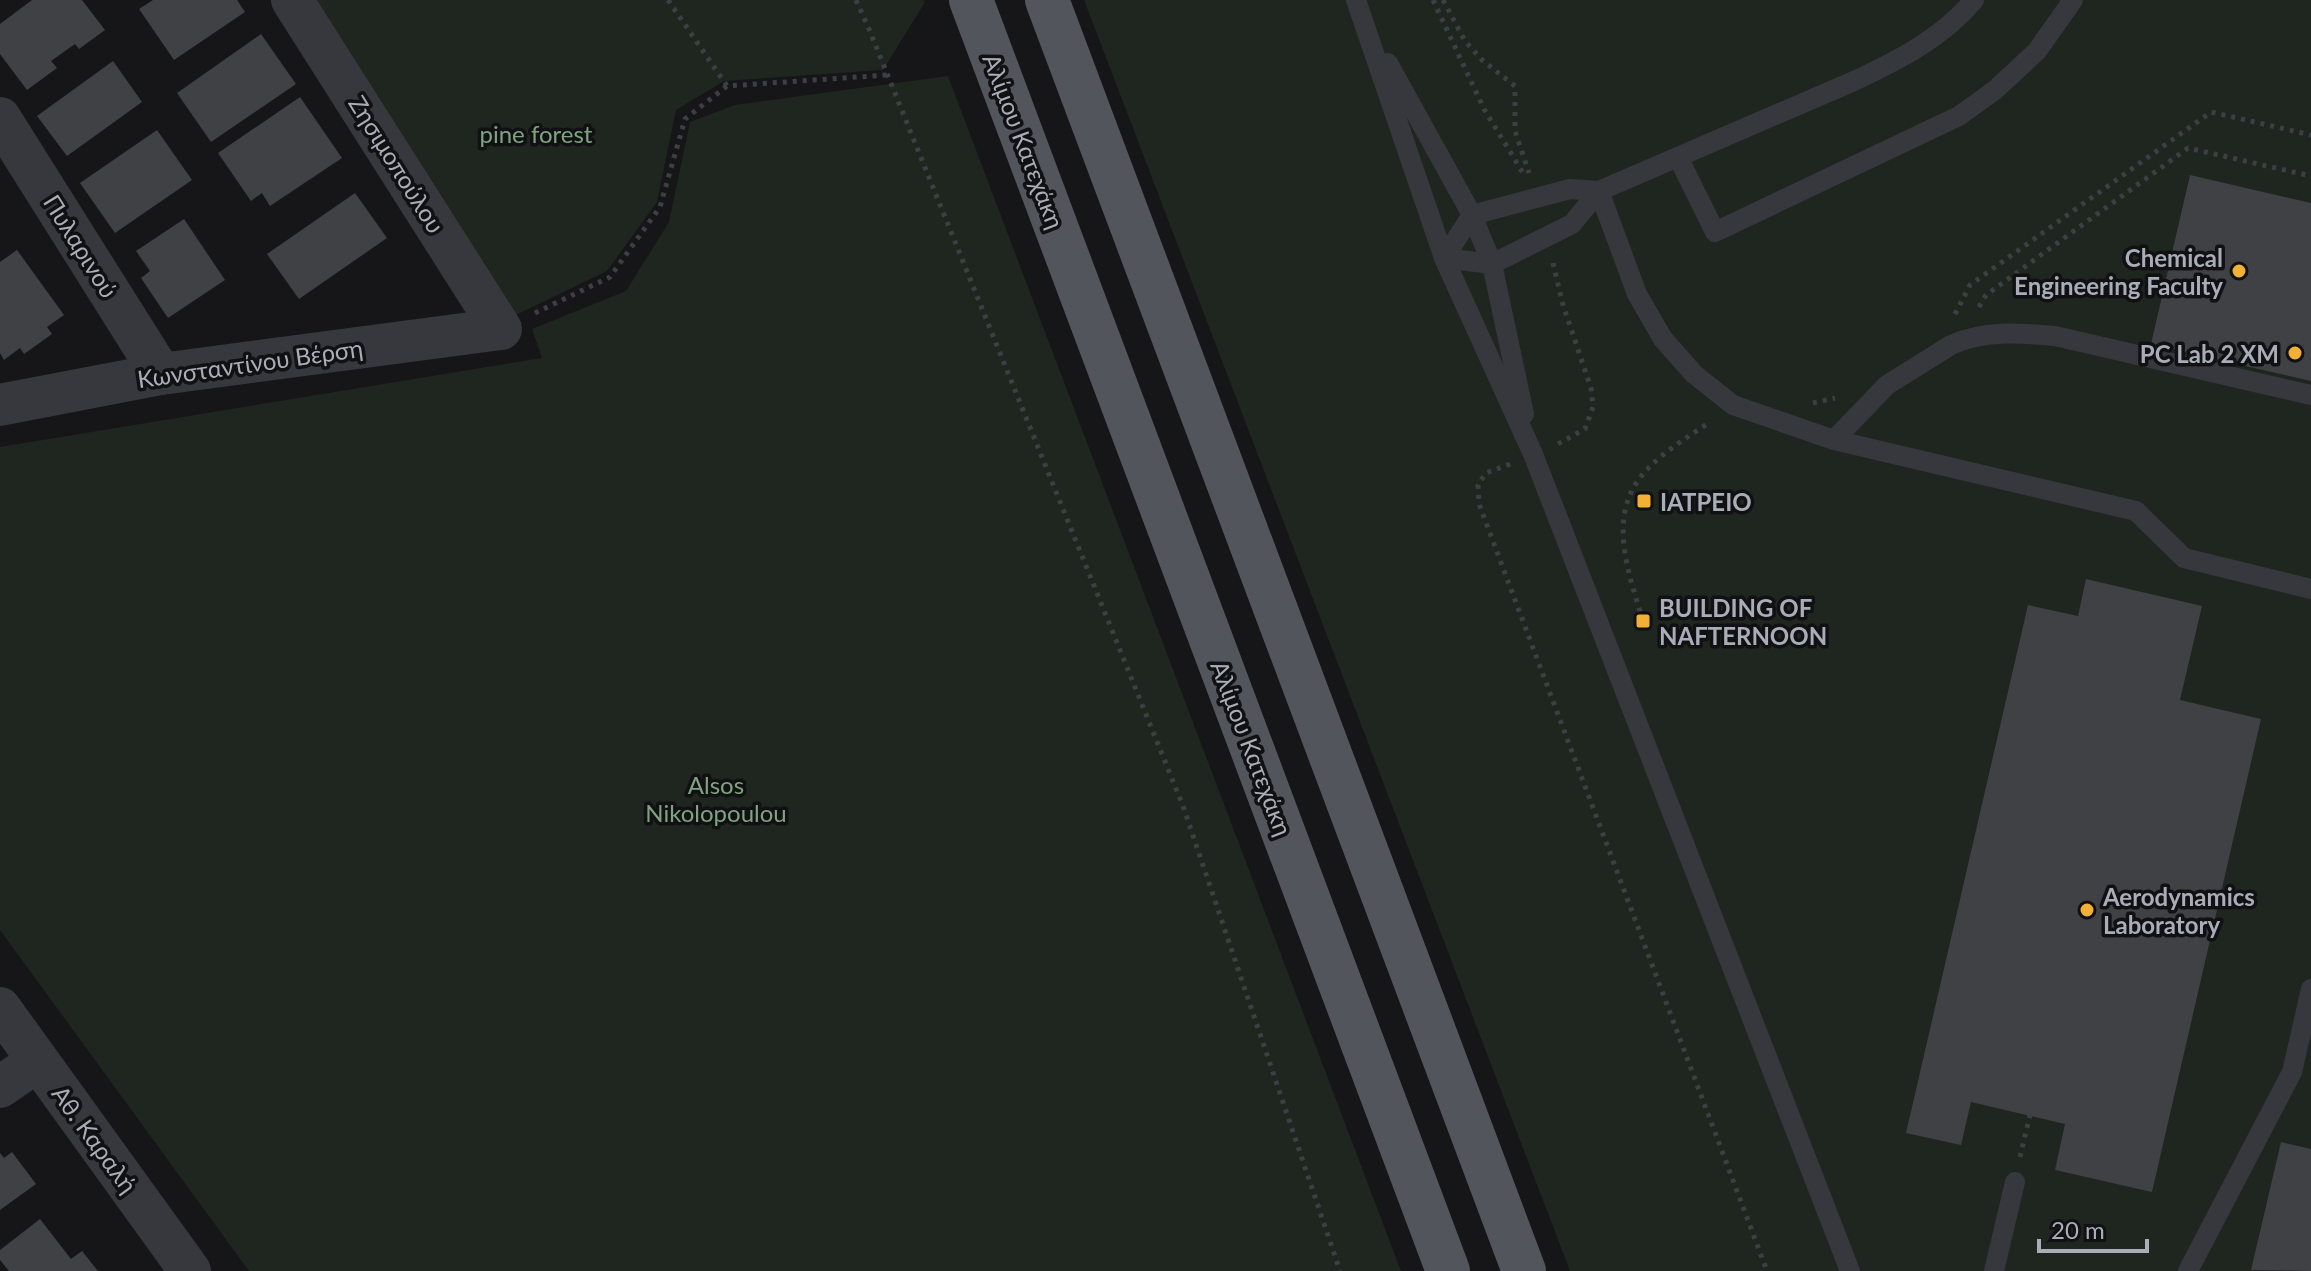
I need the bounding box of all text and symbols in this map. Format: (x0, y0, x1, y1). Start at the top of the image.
street label: Αλίμου Κατεχάκη (977, 49, 1071, 233)
street label: Ζησιμοπούλου (343, 90, 451, 238)
park label: pine forest (480, 119, 593, 148)
street label: Πυλαρινού (38, 189, 124, 303)
place label: Chemical Engineering Faculty (2014, 243, 2223, 300)
marker: Chemical Engineering Faculty (2230, 262, 2248, 280)
street label: Κωνσταντίνου Βέρση (135, 333, 365, 393)
place label: PC Lab 2 ΧΜ (2140, 339, 2279, 368)
marker: PC Lab 2 ΧΜ (2286, 344, 2304, 362)
place label: ΙΑΤΡΕΙΟ (1660, 487, 1752, 516)
marker: ΙΑΤΡΕΙΟ (1635, 492, 1653, 510)
place label: BUILDING OF NAFTERNOON (1659, 593, 1827, 650)
marker: BUILDING OF NAFTERNOON (1634, 612, 1652, 630)
street label: Αλίμου Κατεχάκη (1205, 656, 1299, 840)
park label: Alsos Nikolopoulou (645, 770, 787, 827)
place label: Aerodynamics Laboratory (2102, 882, 2255, 939)
marker: Aerodynamics Laboratory (2078, 901, 2096, 919)
street label: Αθ. Καραλή (46, 1080, 144, 1198)
scale bar (2039, 1203, 2147, 1253)
text: 20 m (2051, 1215, 2105, 1244)

